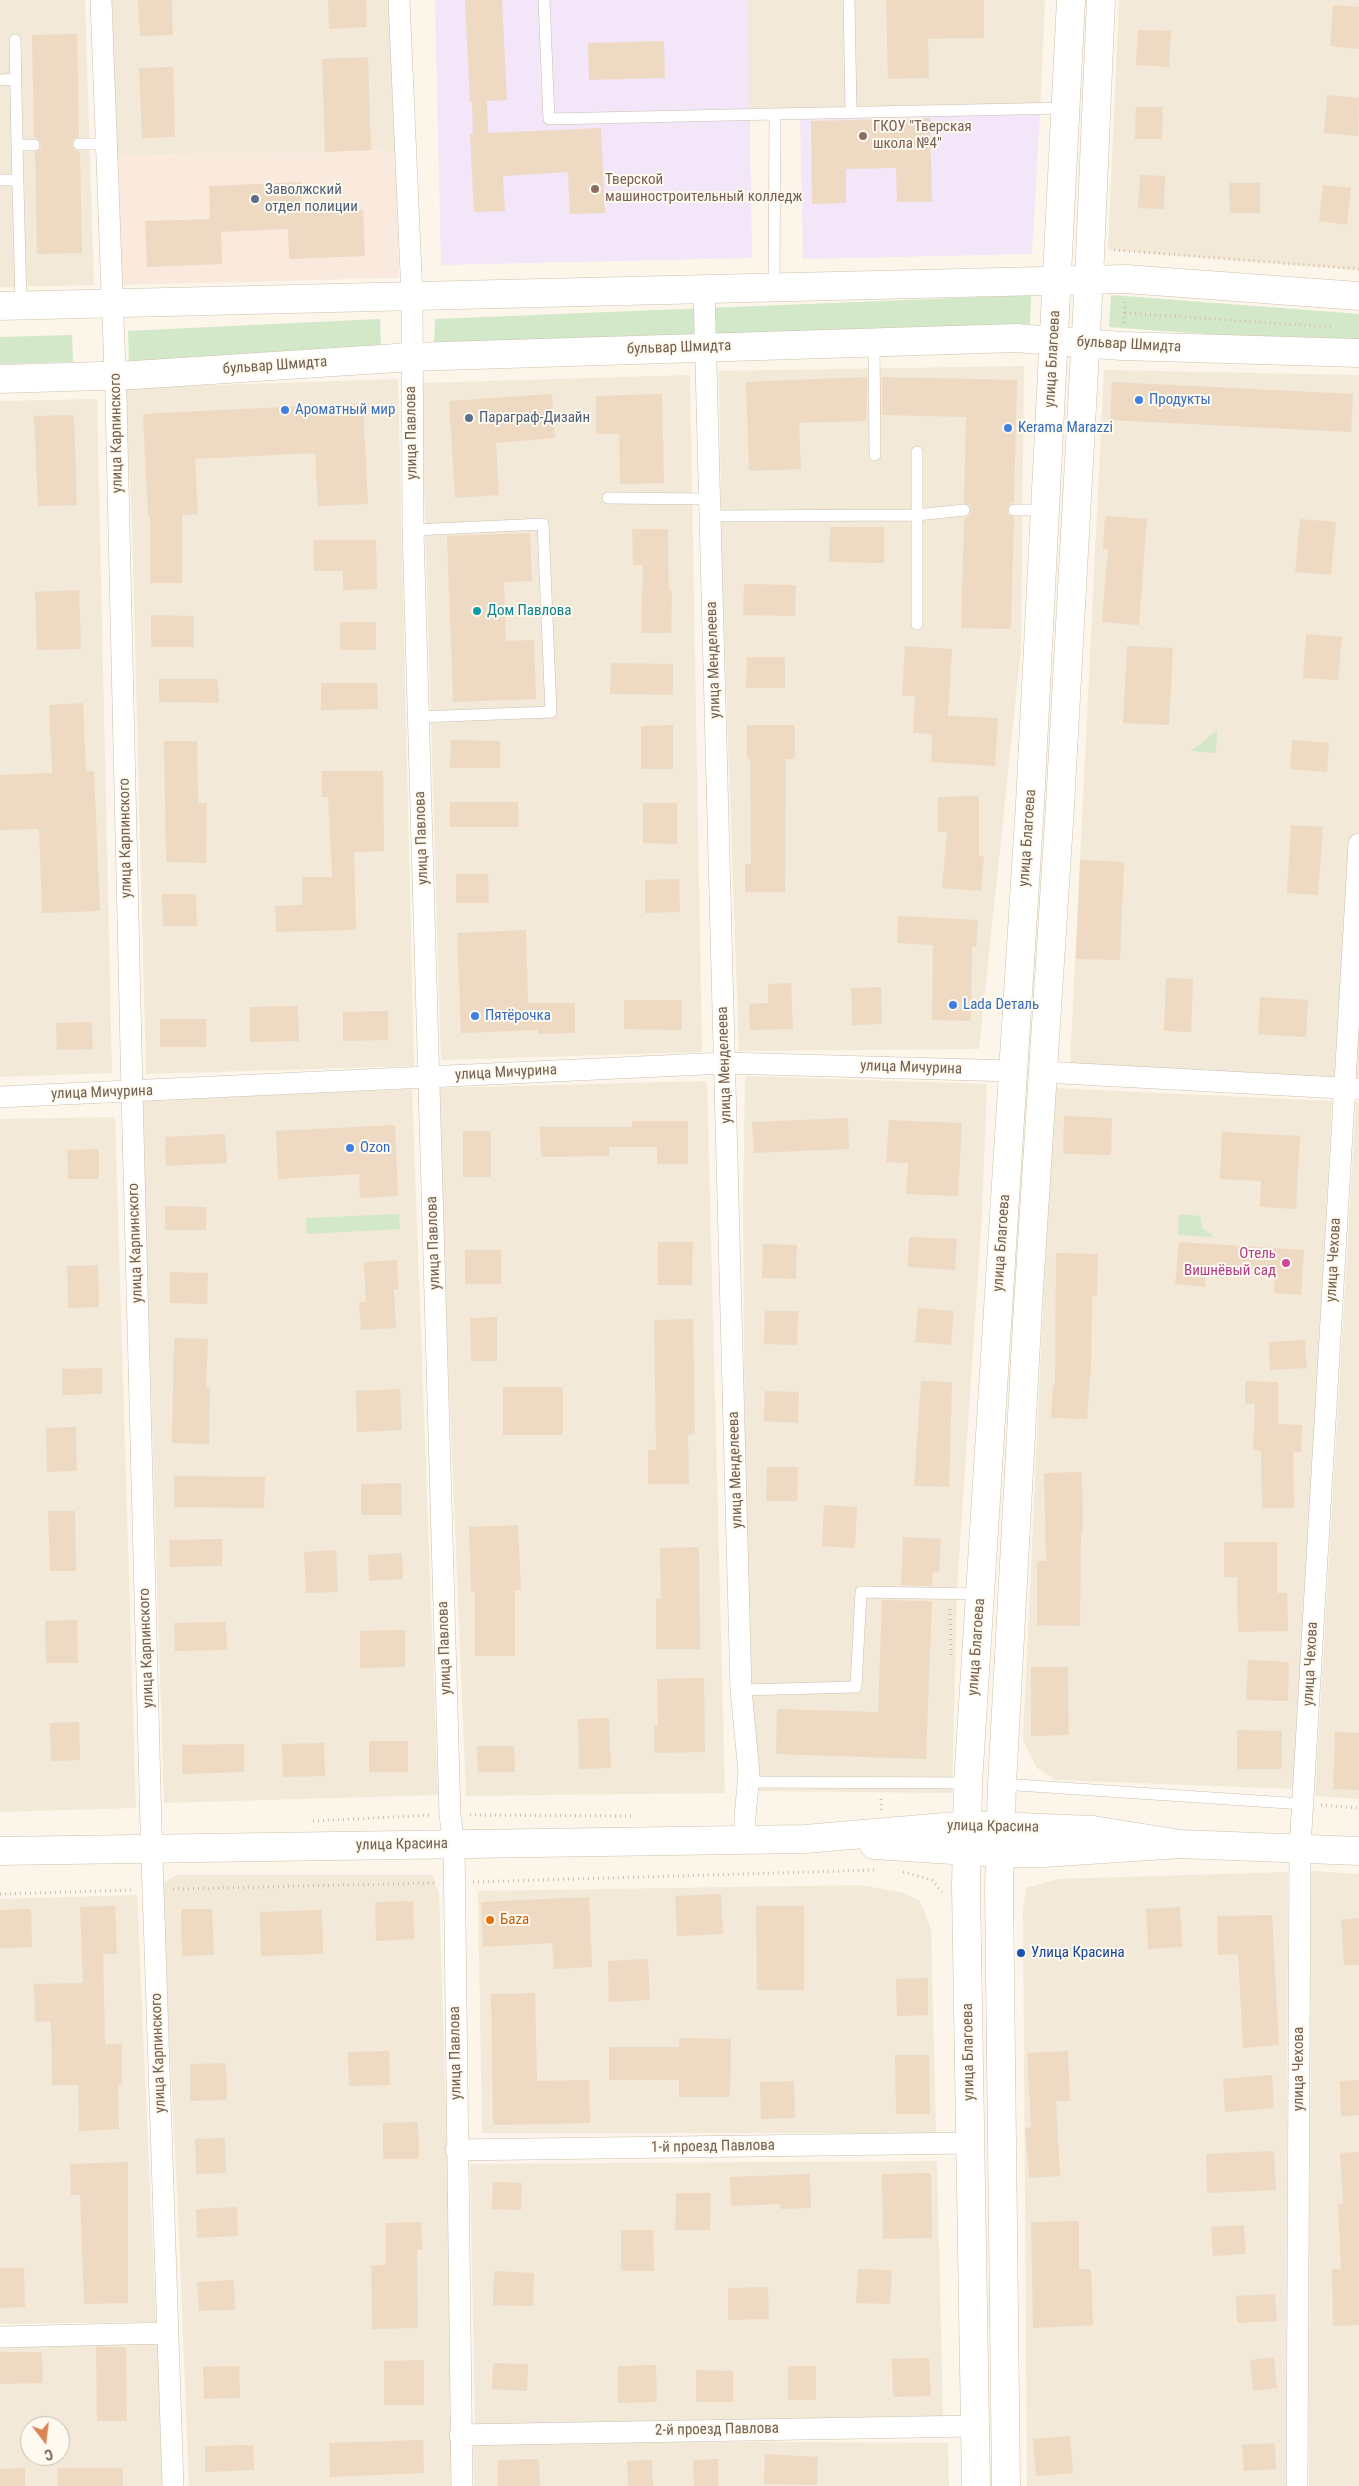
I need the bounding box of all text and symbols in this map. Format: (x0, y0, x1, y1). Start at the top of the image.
place label: ГКОУ "Тверская школа №4" (873, 118, 972, 153)
marker: ГКОУ "Тверская школа №4" (857, 130, 869, 142)
place label: Тверской машиностроительный колледж (605, 171, 802, 206)
place label: Заволжский отдел полиции (265, 181, 358, 216)
marker: Тверской машиностроительный колледж (589, 183, 601, 195)
marker: Заволжский отдел полиции (249, 193, 261, 205)
street label: улица Благоева (1041, 310, 1065, 408)
street label: бульвар Шмидта (1076, 333, 1182, 357)
street label: бульвар Шмидта (626, 337, 732, 359)
street label: бульвар Шмидта (222, 353, 328, 379)
street label: улица Карпинского (107, 373, 127, 493)
street label: улица Павлова (402, 386, 422, 480)
place label: Продукты (1149, 391, 1211, 409)
marker: Продукты (1133, 394, 1145, 406)
place label: Ароматный мир (295, 401, 395, 419)
marker: Ароматный мир (279, 404, 291, 416)
place label: Параграф-Дизайн (479, 409, 590, 427)
marker: Параграф-Дизайн (463, 412, 475, 424)
place label: Kerama Marazzi (1018, 419, 1113, 437)
marker: Kerama Marazzi (1002, 422, 1014, 434)
street label: улица Менделеева (703, 601, 725, 719)
place label: Дом Павлова (487, 602, 572, 620)
marker: Дом Павлова (471, 605, 483, 617)
street label: улица Карпинского (116, 778, 136, 898)
street label: улица Благоева (1016, 789, 1040, 887)
street label: улица Павлова (411, 791, 433, 885)
place label: Lada Dеталь (963, 996, 1039, 1014)
marker: Lada Dеталь (947, 999, 959, 1011)
street label: улица Менделеева (714, 1006, 736, 1124)
place label: Пятёрочка (485, 1007, 551, 1025)
marker: Пятёрочка (469, 1010, 481, 1022)
street label: улица Мичурина (860, 1057, 962, 1079)
street label: улица Мичурина (455, 1061, 557, 1085)
street label: улица Мичурина (51, 1082, 153, 1104)
place label: Ozon (360, 1139, 390, 1157)
marker: Ozon (344, 1142, 356, 1154)
street label: улица Карпинского (125, 1183, 147, 1303)
street label: улица Благоева (990, 1194, 1014, 1292)
street label: улица Павлова (423, 1196, 445, 1290)
street label: улица Чехова (1323, 1217, 1345, 1303)
place label: Отель Вишнёвый сад (1184, 1245, 1276, 1280)
marker: Отель Вишнёвый сад (1280, 1257, 1292, 1269)
street label: улица Менделеева (725, 1411, 747, 1529)
street label: улица Карпинского (136, 1588, 158, 1708)
street label: улица Благоева (965, 1598, 989, 1696)
street label: улица Павлова (434, 1601, 456, 1695)
street label: улица Чехова (1300, 1621, 1322, 1707)
street label: улица Красина (947, 1817, 1039, 1837)
street label: улица Красина (356, 1835, 448, 1855)
place label: Баza (500, 1911, 529, 1929)
marker: Баza (484, 1914, 496, 1926)
place label: Улица Красина (1031, 1944, 1125, 1962)
marker: Улица Красина (1015, 1947, 1027, 1959)
street label: улица Карпинского (148, 1993, 170, 2113)
street label: улица Благоева (959, 2003, 979, 2101)
street label: улица Павлова (446, 2006, 466, 2100)
street label: улица Чехова (1290, 2027, 1308, 2111)
street label: 1-й проезд Павлова (651, 2137, 775, 2157)
north arrow (20, 2416, 70, 2466)
street label: 2-й проезд Павлова (655, 2420, 779, 2440)
text: С (43, 2446, 55, 2463)

